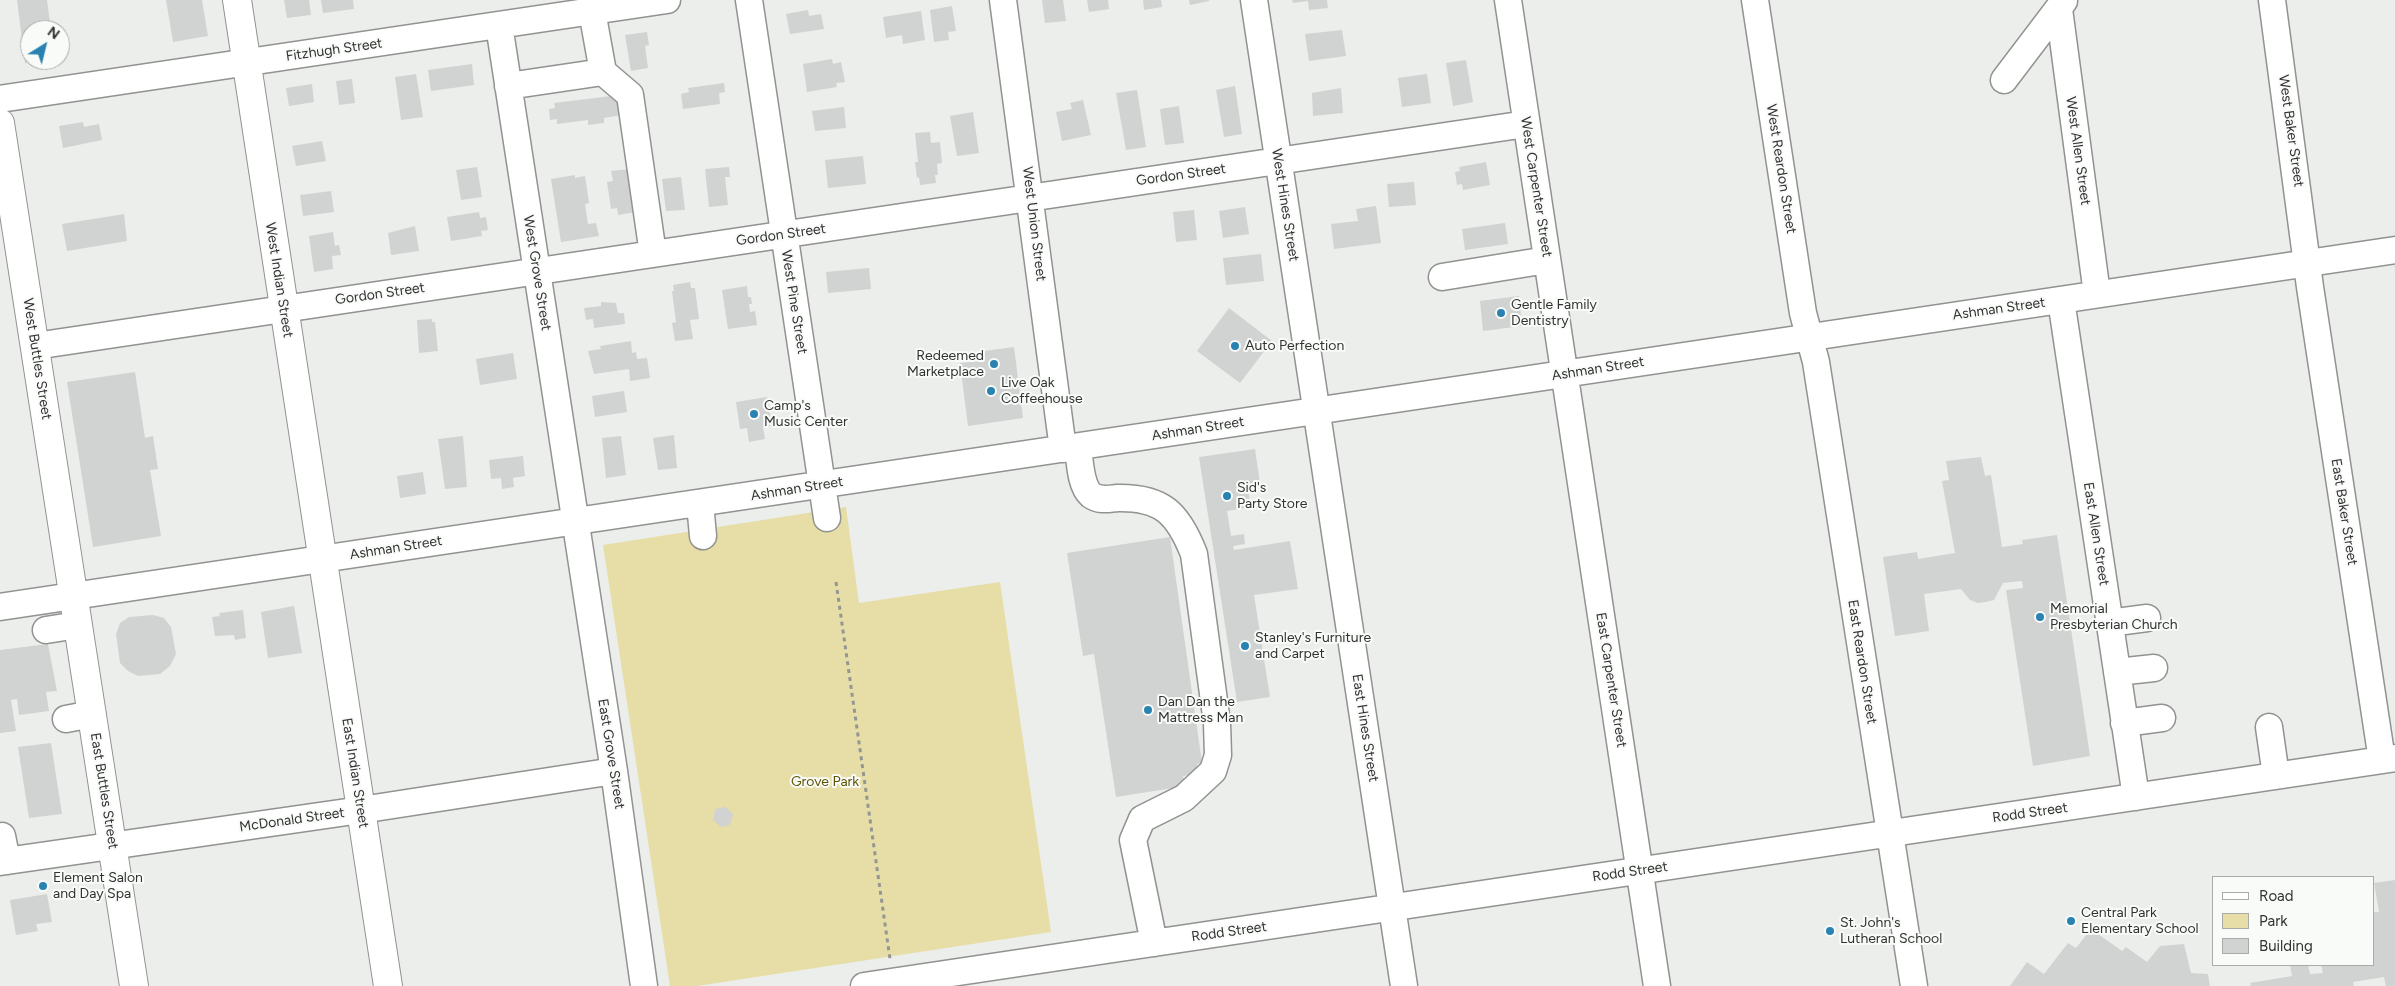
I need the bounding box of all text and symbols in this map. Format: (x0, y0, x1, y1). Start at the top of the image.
north arrow (20, 20, 70, 70)
text: N (44, 23, 63, 43)
street label: Fitzhugh Street (285, 35, 383, 65)
street label: West Baker Street (2275, 74, 2307, 188)
street label: West Allen Street (2062, 96, 2094, 206)
street label: West Reardon Street (1762, 103, 1800, 235)
street label: West Carpenter Street (1517, 116, 1555, 258)
street label: West Hines Street (1268, 147, 1302, 263)
street label: Gordon Street (1135, 160, 1227, 190)
street label: West Union Street (1019, 166, 1049, 282)
street label: West Grove Street (520, 214, 554, 332)
street label: Gordon Street (735, 220, 827, 250)
street label: West Indian Street (262, 221, 296, 339)
street label: West Pine Street (777, 249, 811, 355)
street label: Gordon Street (334, 279, 426, 309)
street label: Ashman Street (1952, 294, 2046, 324)
street label: West Buttles Street (19, 297, 55, 421)
place label: Gentle Family Dentistry (1511, 297, 1597, 330)
marker: Gentle Family Dentistry (1495, 307, 1507, 319)
place label: Auto Perfection (1245, 338, 1344, 354)
marker: Auto Perfection (1229, 340, 1241, 352)
place label: Redeemed Marketplace (907, 348, 984, 381)
street label: Ashman Street (1551, 353, 1645, 385)
marker: Redeemed Marketplace (988, 358, 1000, 370)
place label: Live Oak Coffeehouse (1001, 375, 1083, 408)
marker: Live Oak Coffeehouse (985, 385, 997, 397)
place label: Camp's Music Center (764, 398, 848, 431)
marker: Camp's Music Center (748, 408, 760, 420)
street label: Ashman Street (1151, 413, 1245, 445)
street label: East Baker Street (2327, 457, 2361, 567)
street label: Ashman Street (750, 473, 844, 505)
place label: Sid's Party Store (1237, 480, 1307, 512)
street label: East Allen Street (2080, 481, 2112, 587)
marker: Sid's Party Store (1221, 490, 1233, 502)
street label: Ashman Street (349, 532, 443, 564)
street label: East Reardon Street (1844, 599, 1880, 725)
place label: Memorial Presbyterian Church (2050, 601, 2177, 634)
street label: East Carpenter Street (1592, 611, 1630, 749)
marker: Memorial Presbyterian Church (2034, 611, 2046, 623)
place label: Stanley's Furniture and Carpet (1255, 630, 1371, 662)
marker: Stanley's Furniture and Carpet (1239, 640, 1251, 652)
street label: East Hines Street (1348, 673, 1382, 783)
place label: Dan Dan the Mattress Man (1158, 694, 1243, 726)
street label: East Grove Street (594, 698, 628, 810)
marker: Dan Dan the Mattress Man (1142, 704, 1154, 716)
street label: East Indian Street (338, 717, 372, 829)
street label: East Buttles Street (87, 732, 121, 850)
park label: Grove Park (791, 774, 859, 790)
street label: Rodd Street (1991, 799, 2069, 827)
street label: McDonald Street (238, 804, 346, 836)
street label: Rodd Street (1591, 858, 1669, 886)
place label: Element Salon and Day Spa (53, 870, 143, 902)
legend (2212, 876, 2375, 966)
marker: Element Salon and Day Spa (37, 880, 49, 892)
text: Road (2259, 887, 2294, 905)
place label: Central Park Elementary School (2081, 905, 2199, 938)
text: Park (2259, 912, 2288, 930)
place label: St. John's Lutheran School (1840, 915, 1942, 948)
marker: Central Park Elementary School (2065, 915, 2077, 927)
street label: Rodd Street (1190, 918, 1268, 946)
marker: St. John's Lutheran School (1824, 925, 1836, 937)
text: Building (2259, 937, 2313, 955)

